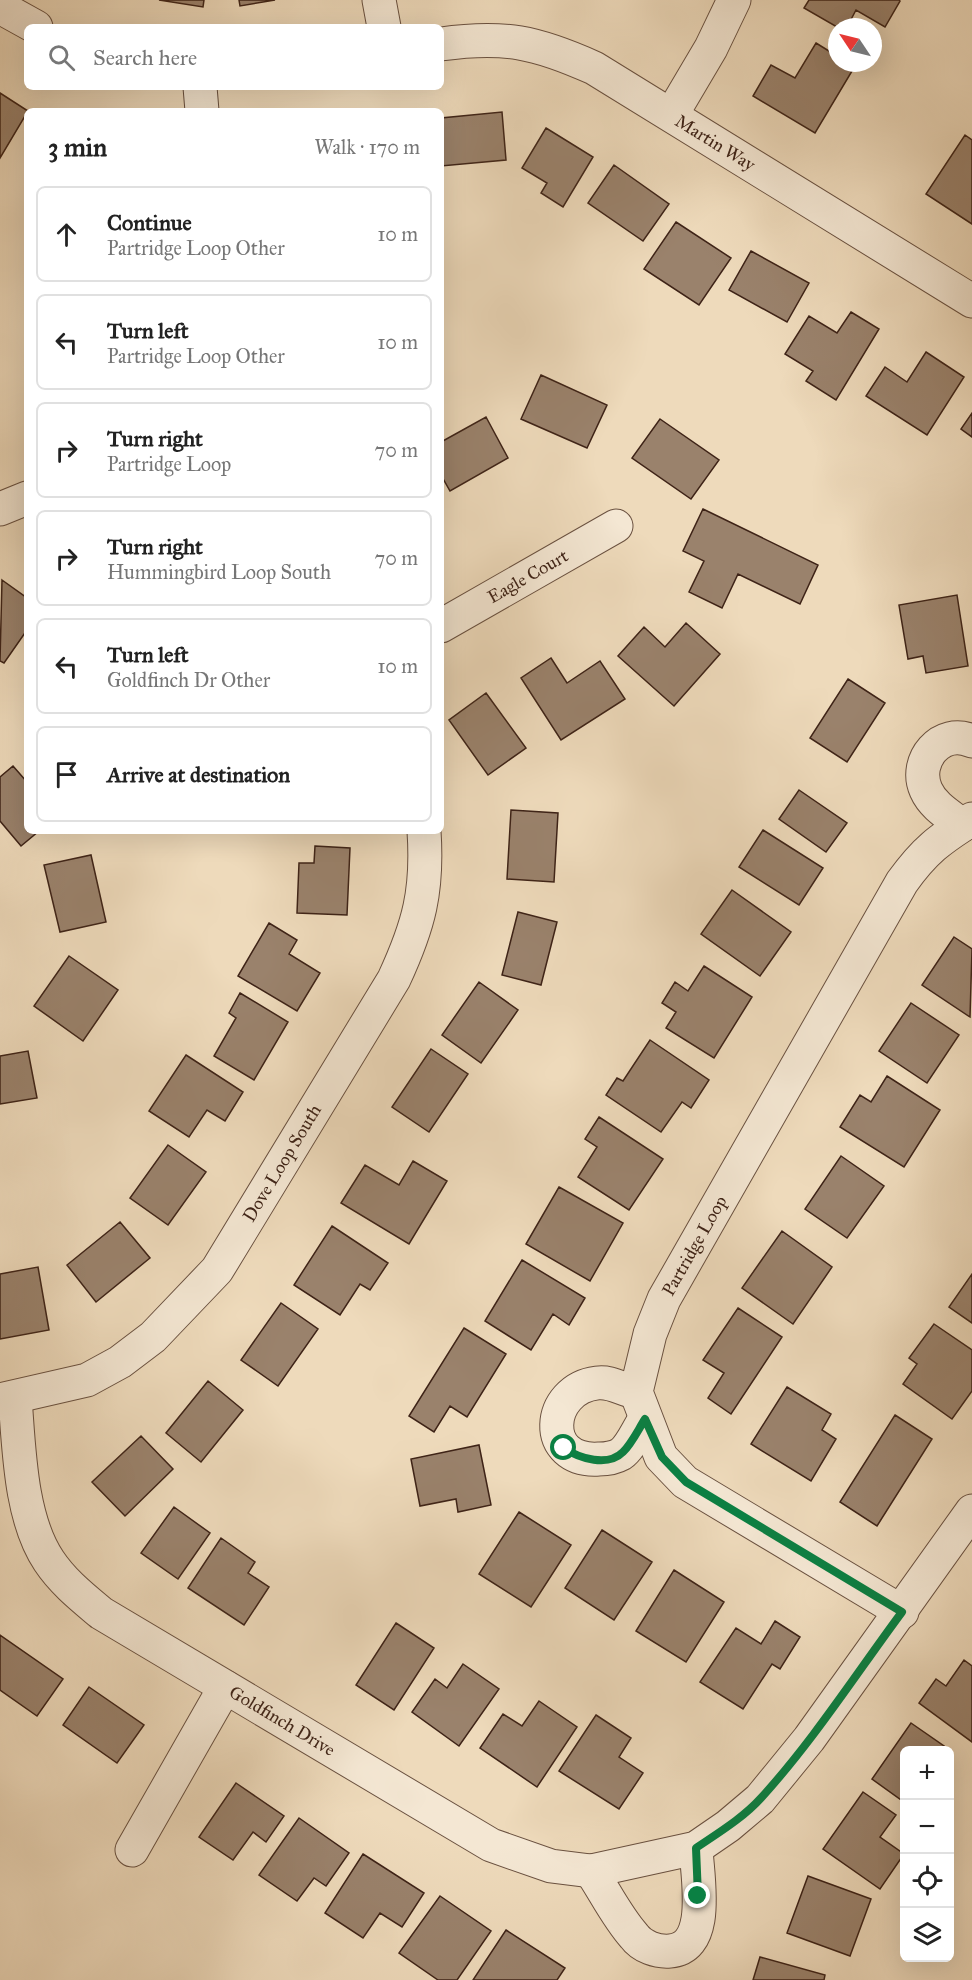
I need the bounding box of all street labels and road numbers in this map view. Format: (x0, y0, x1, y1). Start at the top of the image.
street label: Martin Way (671, 110, 760, 176)
street label: Eagle Court (484, 544, 573, 608)
street label: Dove Loop South (238, 1100, 326, 1226)
street label: Partridge Loop (657, 1192, 732, 1300)
street label: Goldfinch Drive (225, 1681, 339, 1761)

